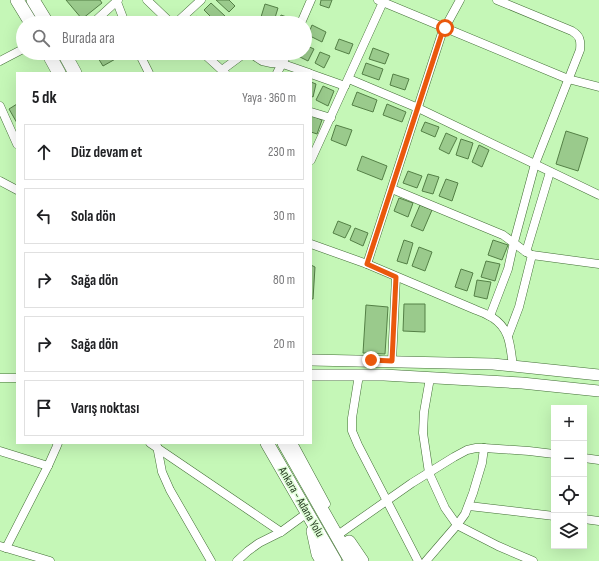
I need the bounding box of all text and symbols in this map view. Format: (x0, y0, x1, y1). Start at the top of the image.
search box (16, 16, 312, 60)
route start (436, 19, 454, 37)
icon: search (30, 27, 52, 49)
text: Burada ara (62, 29, 115, 48)
text: 5 dk (32, 88, 57, 108)
text: Yaya · 360 m (242, 90, 296, 106)
icon: ahead (33, 141, 55, 163)
text: Düz devam et (71, 143, 142, 162)
text: 230 m (268, 144, 295, 160)
icon: left (33, 205, 55, 227)
text: Sola dön (71, 207, 116, 226)
text: 30 m (273, 208, 295, 224)
icon: right (33, 269, 55, 291)
text: Sağa dön (71, 271, 118, 290)
text: 80 m (273, 272, 295, 288)
icon: right (33, 333, 55, 355)
text: Sağa dön (71, 335, 118, 354)
text: 20 m (273, 336, 295, 352)
route end (362, 351, 380, 369)
icon: arrive (33, 397, 55, 419)
text: Varış noktası (71, 399, 139, 418)
map controls (551, 405, 587, 549)
button: + (551, 405, 587, 441)
button: − (551, 441, 587, 477)
street label: Ankara - Adana Yolu (274, 463, 327, 540)
button: locate (551, 477, 587, 513)
button: layers (551, 513, 587, 549)

